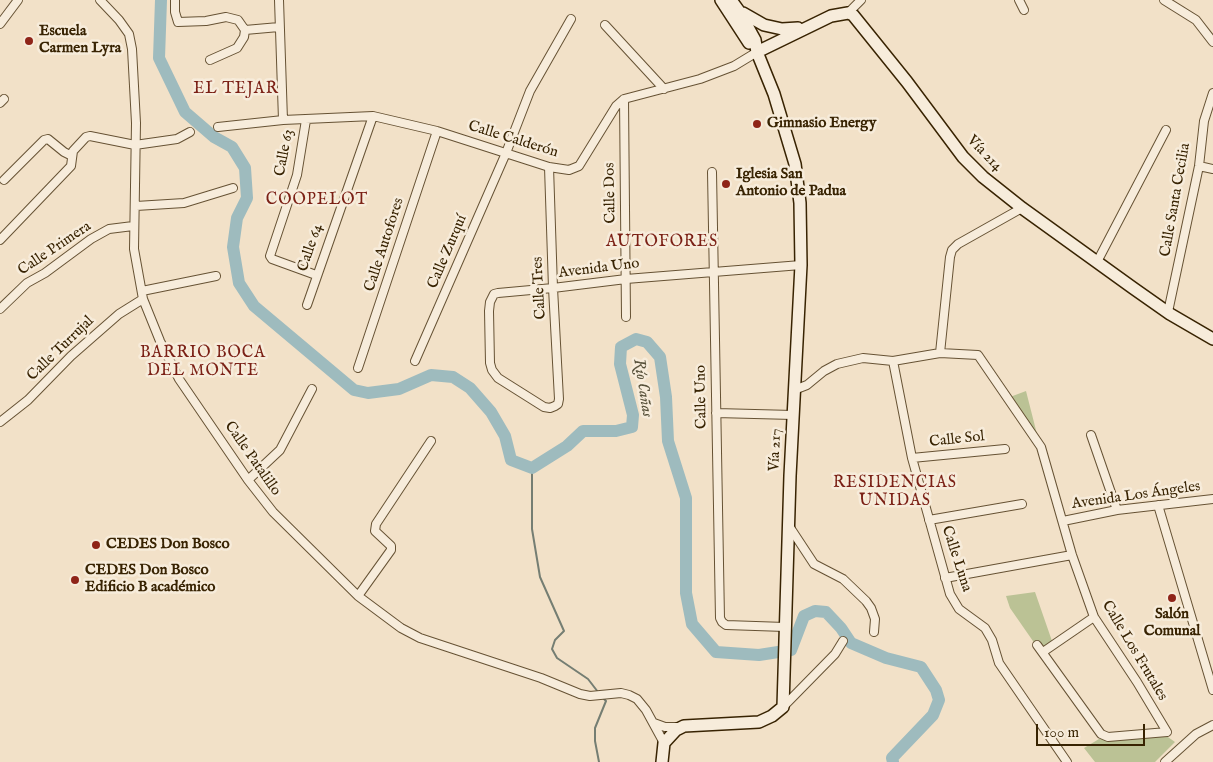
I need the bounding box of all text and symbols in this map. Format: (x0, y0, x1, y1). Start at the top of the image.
place label: Escuela Carmen Lyra (39, 23, 121, 58)
marker: Escuela Carmen Lyra (23, 35, 35, 47)
district label: EL TEJAR (192, 80, 280, 100)
place label: Gimnasio Energy (767, 115, 876, 133)
street label: Calle Calderón (466, 118, 560, 162)
marker: Gimnasio Energy (751, 118, 763, 130)
street label: Calle 63 (272, 128, 298, 178)
street label: Vía 214 (963, 132, 1005, 176)
street label: Calle Santa Cecilia (1157, 142, 1195, 258)
street label: Calle Dos (601, 162, 621, 224)
place label: Iglesia San Antonio de Padua (736, 166, 846, 201)
marker: Iglesia San Antonio de Padua (720, 178, 732, 190)
district label: COOPELOT (265, 191, 369, 211)
street label: Calle Autofores (361, 196, 409, 294)
street label: Calle Zurquí (424, 212, 472, 292)
street label: Calle Primera (15, 218, 95, 280)
street label: Calle 64 (294, 222, 328, 274)
district label: AUTOFORES (605, 233, 719, 253)
street label: Avenida Uno (558, 255, 640, 283)
street label: Calle Tres (529, 256, 551, 320)
street label: Calle Turrujal (24, 313, 98, 385)
district label: BARRIO BOCA DEL MONTE (139, 344, 267, 382)
water label: Río Cañas (628, 358, 656, 418)
street label: Calle Uno (692, 365, 712, 429)
street label: Calle Patalillo (220, 418, 284, 500)
street label: Vía 217 (766, 428, 786, 472)
street label: Calle Sol (929, 428, 985, 452)
district label: RESIDENCIAS UNIDAS (832, 474, 958, 512)
street label: Avenida Los Ángeles (1070, 478, 1202, 514)
street label: Calle Luna (937, 524, 975, 594)
place label: CEDES Don Bosco (106, 536, 229, 554)
marker: CEDES Don Bosco (90, 539, 102, 551)
place label: CEDES Don Bosco Edificio B académico (85, 562, 215, 597)
marker: CEDES Don Bosco Edificio B académico (69, 574, 81, 586)
marker: Salón Comunal (1166, 592, 1178, 604)
street label: Calle Los Frutales (1097, 598, 1171, 704)
place label: Salón Comunal (1144, 606, 1200, 641)
scale bar (1038, 714, 1147, 746)
text: 100 m (1044, 723, 1079, 742)

